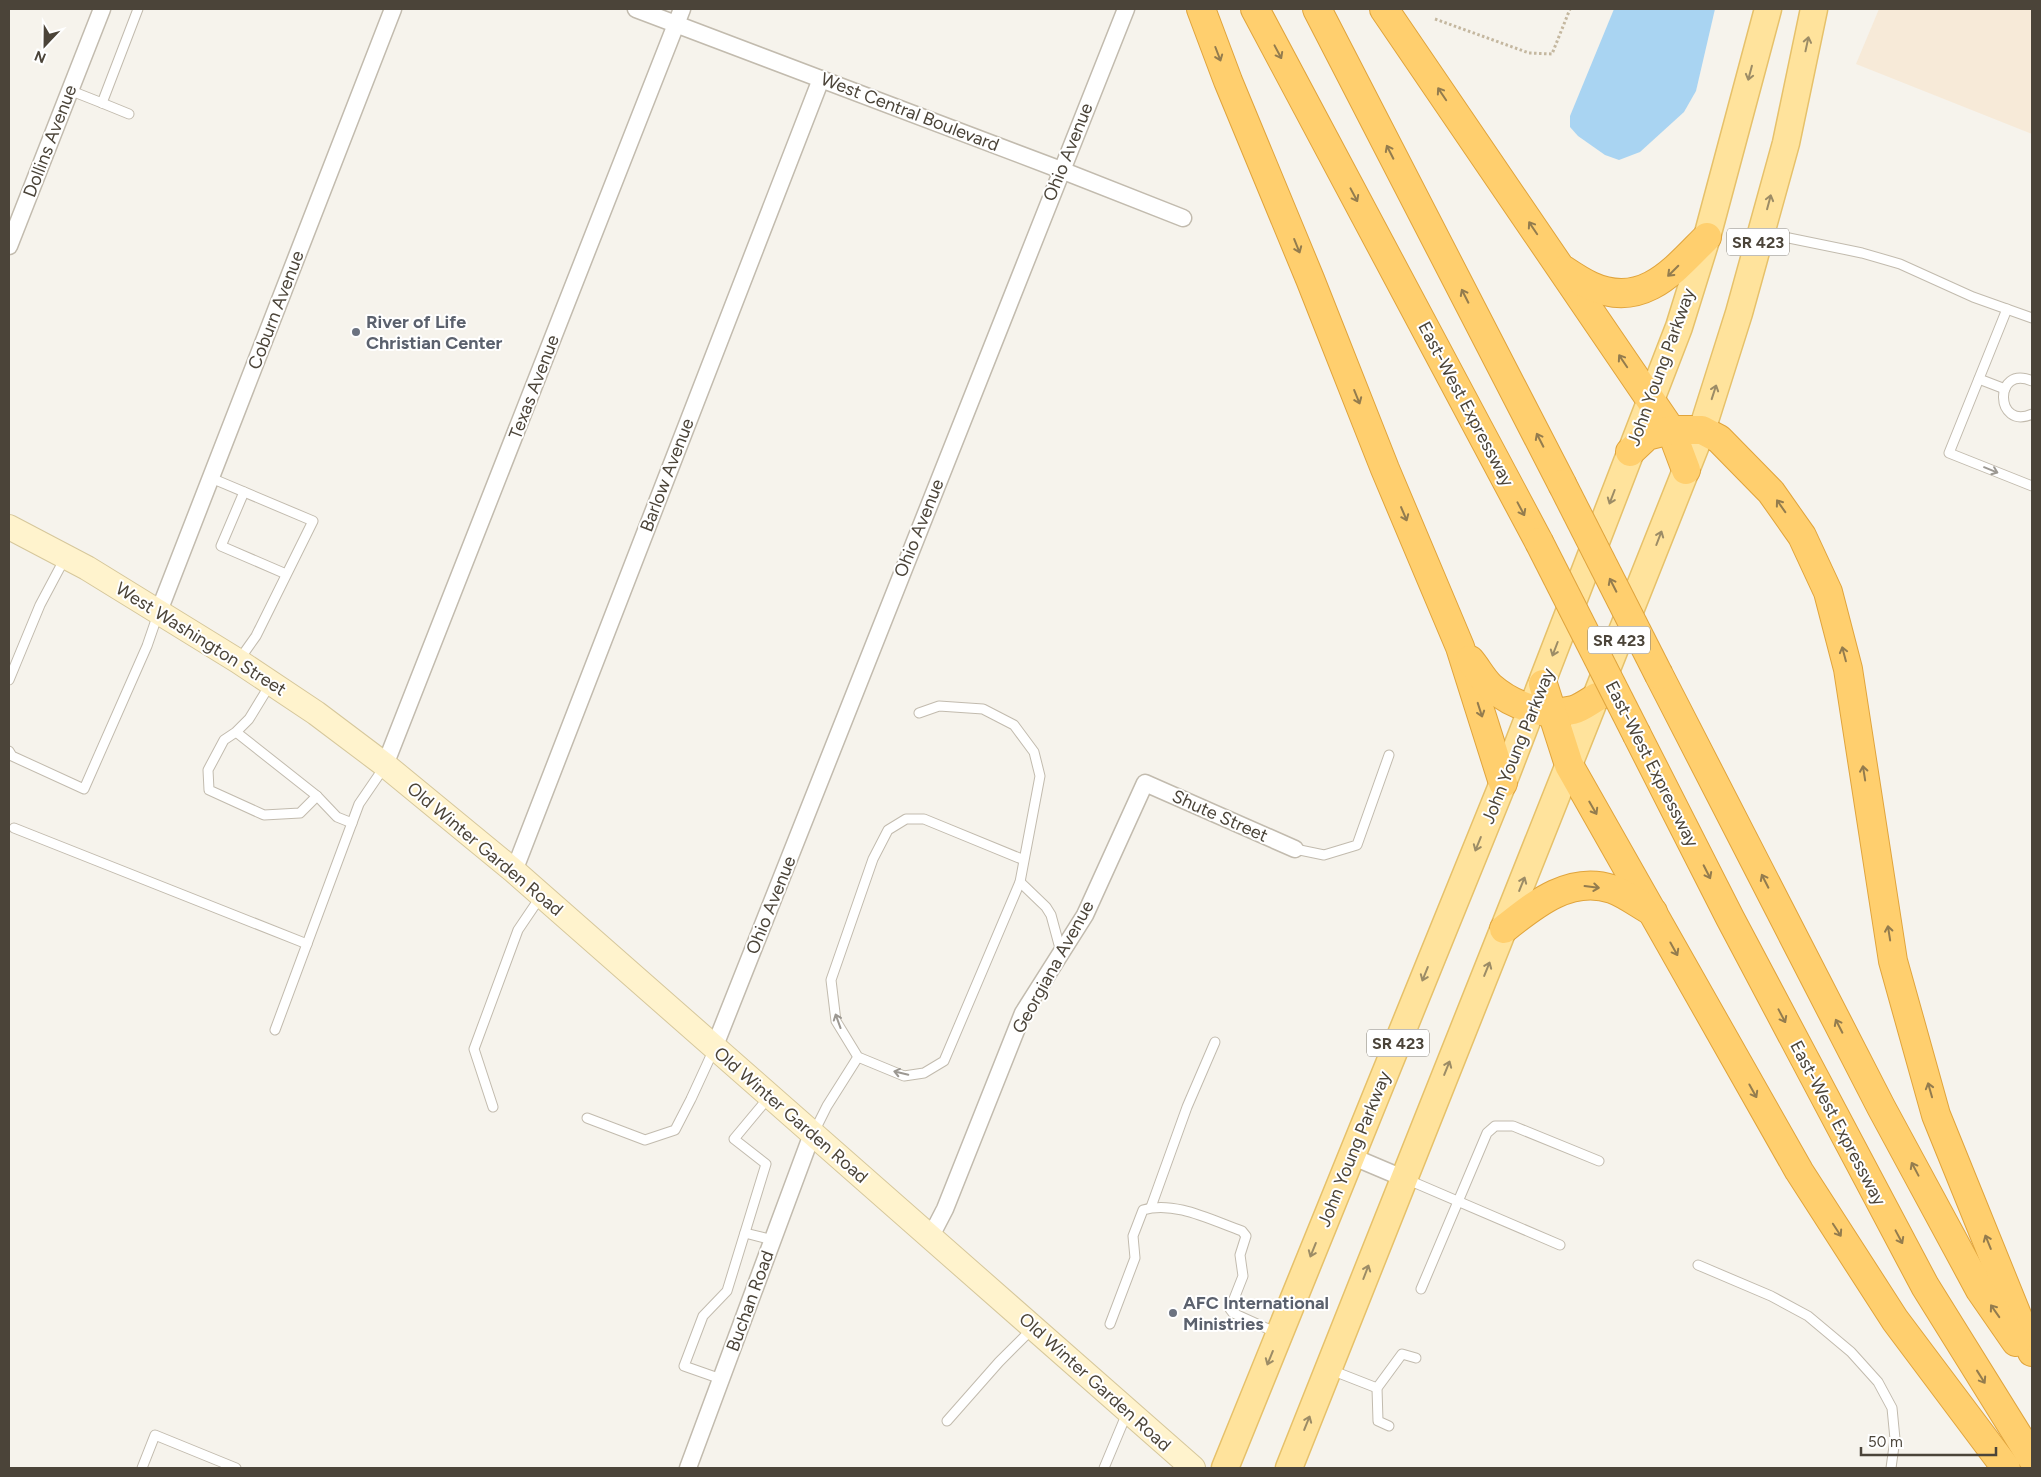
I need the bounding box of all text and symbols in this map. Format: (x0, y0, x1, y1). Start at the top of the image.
north arrow (20, 20, 70, 70)
one-way arrow (1803, 36, 1812, 52)
one-way arrow (1274, 44, 1283, 59)
one-way arrow (1214, 46, 1223, 62)
text: N (32, 47, 49, 66)
one-way arrow (1745, 64, 1755, 80)
street label: West Central Boulevard (818, 68, 1002, 156)
street label: Dollins Avenue (18, 82, 82, 200)
one-way arrow (1437, 87, 1447, 101)
street label: Ohio Avenue (1038, 100, 1098, 204)
one-way arrow (1385, 145, 1394, 160)
one-way arrow (1350, 187, 1360, 202)
one-way arrow (1765, 195, 1775, 211)
one-way arrow (1528, 221, 1539, 235)
road number: SR 423 (1727, 228, 1789, 256)
one-way arrow (1292, 238, 1302, 253)
street label: Coburn Avenue (243, 247, 309, 373)
one-way arrow (1666, 265, 1679, 277)
street label: John Young Parkway (1622, 285, 1700, 449)
one-way arrow (1460, 289, 1469, 304)
place label: River of Life Christian Center (366, 311, 503, 354)
street label: East-West Expressway (1413, 318, 1519, 491)
marker: River of Life Christian Center (350, 326, 362, 338)
street label: Texas Avenue (504, 332, 564, 442)
one-way arrow (1618, 354, 1628, 368)
one-way arrow (1710, 384, 1719, 400)
one-way arrow (1353, 388, 1362, 404)
street label: Barlow Avenue (635, 415, 699, 535)
one-way arrow (1535, 433, 1545, 448)
one-way arrow (1982, 466, 1998, 475)
street label: Ohio Avenue (889, 476, 949, 580)
one-way arrow (1607, 489, 1617, 504)
one-way arrow (1776, 500, 1786, 514)
one-way arrow (1516, 501, 1526, 516)
one-way arrow (1400, 506, 1410, 521)
one-way arrow (1655, 531, 1664, 546)
street label: West Washington Street (112, 577, 291, 701)
one-way arrow (1608, 578, 1617, 593)
road number: SR 423 (1588, 626, 1650, 654)
one-way arrow (1550, 642, 1559, 657)
one-way arrow (1839, 647, 1848, 663)
street label: John Young Parkway (1477, 664, 1560, 827)
street label: East-West Expressway (1601, 677, 1704, 851)
one-way arrow (1476, 701, 1486, 717)
one-way arrow (1858, 765, 1868, 781)
street label: Old Winter Garden Road (403, 777, 567, 921)
street label: Shute Street (1169, 785, 1272, 847)
one-way arrow (1589, 800, 1598, 815)
one-way arrow (1473, 837, 1482, 852)
street label: Ohio Avenue (741, 853, 801, 957)
one-way arrow (1703, 864, 1712, 879)
one-way arrow (1760, 874, 1769, 889)
one-way arrow (1517, 877, 1527, 892)
one-way arrow (1584, 882, 1600, 892)
street label: Georgiana Avenue (1007, 897, 1099, 1037)
one-way arrow (1884, 926, 1894, 942)
one-way arrow (1670, 941, 1679, 956)
one-way arrow (1483, 962, 1493, 977)
one-way arrow (1420, 966, 1430, 981)
one-way arrow (1778, 1008, 1787, 1023)
one-way arrow (833, 1014, 842, 1029)
one-way arrow (1834, 1018, 1844, 1033)
road number: SR 423 (1367, 1030, 1429, 1056)
street label: East-West Expressway (1785, 1037, 1891, 1210)
street label: Old Winter Garden Road (710, 1042, 872, 1188)
one-way arrow (1443, 1061, 1453, 1076)
street label: John Young Parkway (1313, 1067, 1396, 1230)
one-way arrow (894, 1068, 910, 1078)
one-way arrow (1749, 1083, 1759, 1097)
one-way arrow (1924, 1083, 1934, 1099)
one-way arrow (1910, 1162, 1920, 1177)
one-way arrow (1832, 1223, 1842, 1237)
one-way arrow (1895, 1229, 1904, 1244)
one-way arrow (1983, 1235, 1992, 1250)
one-way arrow (1308, 1242, 1318, 1257)
street label: Buchan Road (722, 1247, 778, 1355)
one-way arrow (1362, 1265, 1372, 1280)
place label: AFC International Ministries (1183, 1292, 1329, 1335)
one-way arrow (1990, 1304, 2000, 1318)
marker: AFC International Ministries (1167, 1307, 1179, 1319)
street label: Old Winter Garden Road (1015, 1308, 1175, 1456)
one-way arrow (1264, 1350, 1274, 1365)
one-way arrow (1976, 1370, 1987, 1384)
one-way arrow (1303, 1416, 1312, 1431)
scale bar (1861, 1424, 1996, 1456)
text: 50 m (1868, 1433, 1903, 1451)

